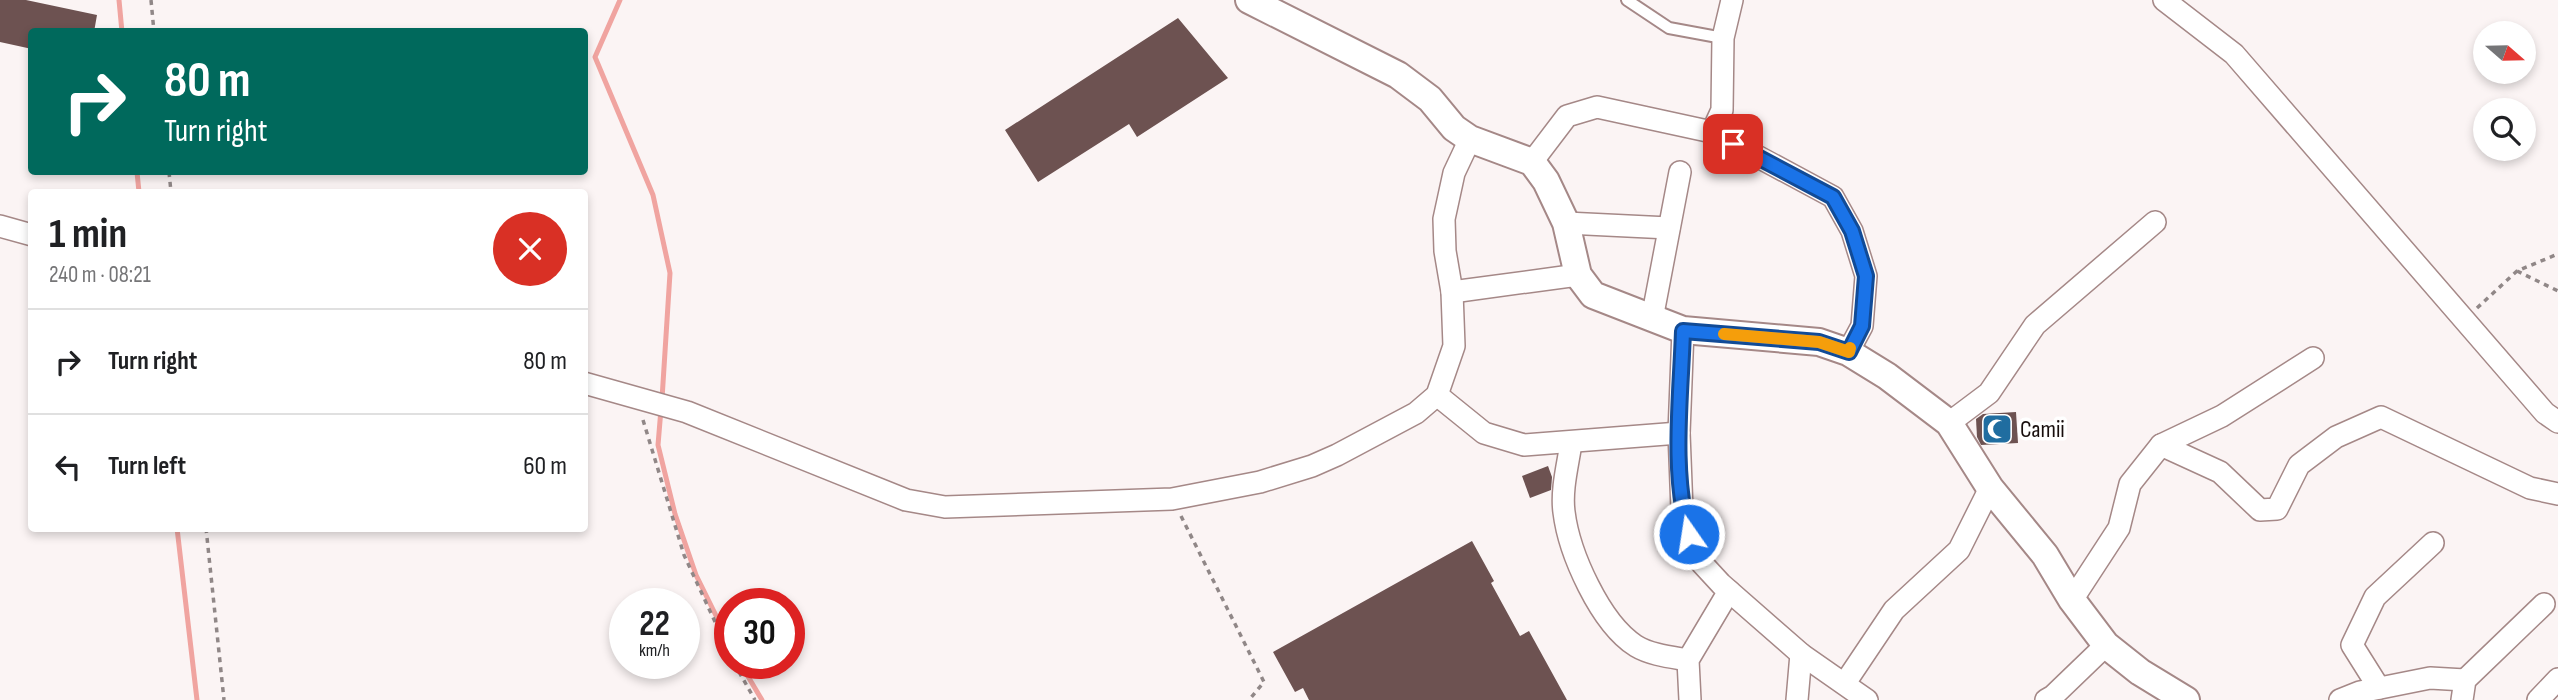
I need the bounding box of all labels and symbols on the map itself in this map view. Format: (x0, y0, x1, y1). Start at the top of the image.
north arrow (2473, 21, 2536, 84)
pin (1703, 114, 1763, 174)
mosque icon: Camii (1980, 412, 2014, 446)
place label: Camii (2020, 415, 2065, 444)
position arrow (1652, 497, 1726, 571)
speed limit sign: 30 (714, 588, 805, 679)

